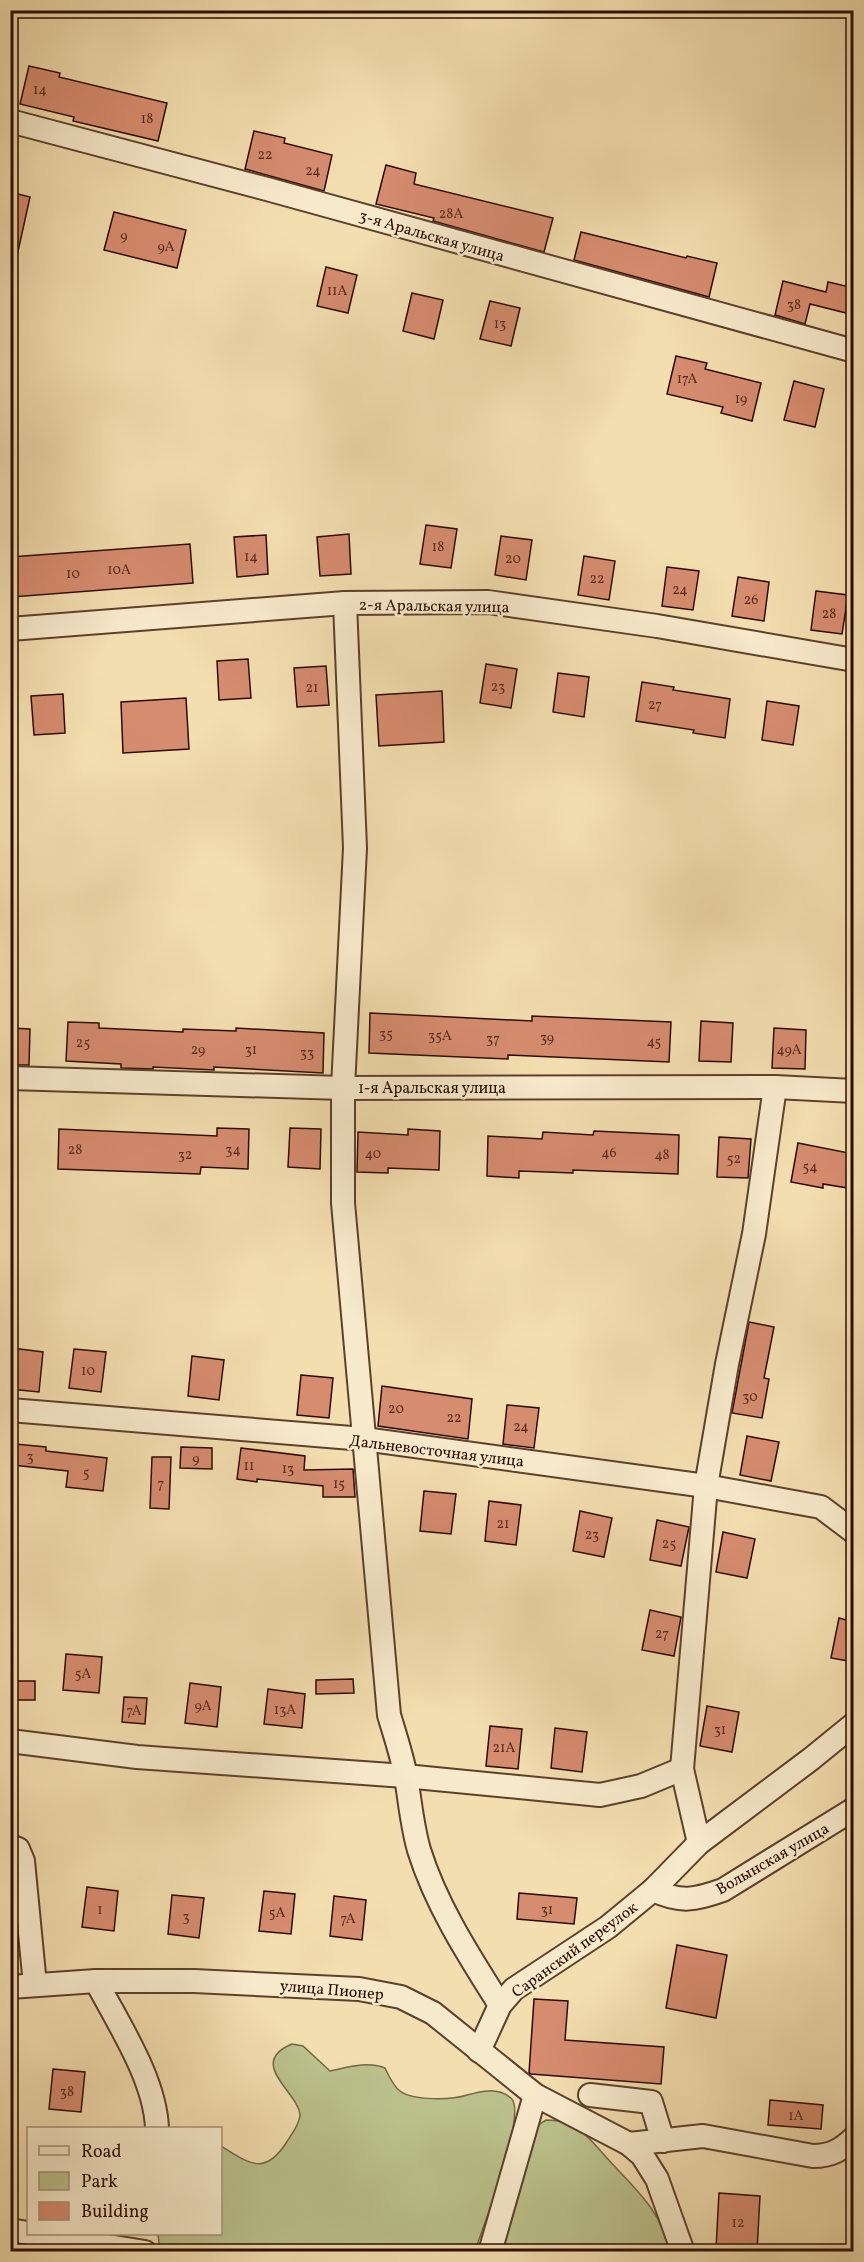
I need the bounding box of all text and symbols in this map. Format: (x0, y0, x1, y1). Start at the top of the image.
house number: 14 (33, 81, 47, 100)
house number: 18 (141, 110, 153, 129)
house number: 22 (257, 146, 273, 165)
house number: 24 (305, 162, 321, 181)
house number: 28А (439, 205, 463, 224)
street label: 3-я Аральская улица (356, 206, 507, 268)
house number: 9 (120, 227, 128, 246)
house number: 9А (157, 238, 175, 257)
house number: 11А (327, 282, 347, 301)
house number: 38 (787, 296, 801, 315)
house number: 13 (494, 315, 506, 334)
house number: 17А (677, 370, 697, 389)
house number: 19 (735, 390, 747, 409)
house number: 18 (432, 538, 444, 557)
house number: 14 (244, 548, 258, 567)
house number: 20 (505, 550, 521, 569)
house number: 10А (107, 561, 131, 580)
house number: 10 (66, 565, 80, 584)
house number: 22 (589, 570, 605, 589)
house number: 24 (672, 581, 688, 600)
house number: 26 (744, 591, 758, 610)
street label: 2-я Аральская улица (358, 595, 510, 619)
house number: 28 (822, 605, 836, 624)
house number: 23 (491, 678, 505, 697)
house number: 21 (306, 679, 318, 698)
house number: 27 (648, 696, 662, 715)
house number: 35 (379, 1025, 393, 1044)
house number: 35А (428, 1027, 452, 1046)
house number: 39 (540, 1029, 554, 1048)
house number: 37 (486, 1030, 500, 1049)
house number: 45 (647, 1033, 661, 1052)
house number: 25 (76, 1034, 90, 1053)
house number: 29 (191, 1041, 205, 1060)
house number: 31 (245, 1041, 257, 1060)
house number: 49А (776, 1041, 802, 1060)
house number: 33 (300, 1044, 314, 1063)
street label: 1-я Аральская улица (358, 1078, 506, 1100)
house number: 28 (68, 1141, 82, 1160)
house number: 34 (225, 1141, 241, 1160)
house number: 46 (601, 1144, 617, 1163)
house number: 40 (365, 1145, 381, 1164)
house number: 32 (178, 1146, 192, 1165)
house number: 48 (654, 1146, 670, 1165)
house number: 52 (727, 1150, 741, 1169)
house number: 54 (802, 1158, 818, 1177)
house number: 10 (81, 1362, 95, 1381)
house number: 30 (742, 1388, 758, 1407)
house number: 20 (388, 1400, 404, 1419)
house number: 22 (446, 1409, 462, 1428)
house number: 24 (513, 1418, 529, 1437)
street label: Дальневосточная улица (348, 1430, 525, 1474)
house number: 3 (26, 1448, 34, 1467)
house number: 9 (192, 1450, 200, 1469)
house number: 11 (244, 1457, 254, 1476)
house number: 13 (282, 1460, 294, 1479)
house number: 5 (83, 1464, 89, 1483)
house number: 7 (158, 1475, 165, 1494)
house number: 15 (333, 1475, 345, 1494)
house number: 21 (497, 1515, 509, 1534)
house number: 23 (585, 1526, 599, 1545)
house number: 25 (662, 1535, 676, 1554)
house number: 27 (655, 1625, 669, 1644)
house number: 5А (75, 1665, 91, 1684)
house number: 9А (194, 1697, 212, 1716)
house number: 13А (274, 1701, 296, 1720)
house number: 7А (126, 1702, 142, 1721)
house number: 31 (714, 1721, 726, 1740)
house number: 21А (493, 1739, 516, 1758)
street label: Волынская улица (712, 1818, 834, 1901)
street label: Саранский переулок (508, 1897, 643, 2004)
house number: 1 (97, 1901, 103, 1920)
house number: 31 (541, 1901, 553, 1920)
house number: 5А (269, 1904, 285, 1923)
house number: 3 (182, 1908, 190, 1927)
house number: 7А (340, 1910, 356, 1929)
street label: улица Пионер (279, 1975, 385, 2006)
house number: 38 (60, 2083, 74, 2102)
house number: 1А (788, 2107, 804, 2126)
legend (27, 2127, 222, 2235)
text: Road (81, 2140, 122, 2165)
text: Park (81, 2170, 118, 2195)
text: Building (81, 2200, 149, 2225)
house number: 12 (732, 2214, 744, 2233)

